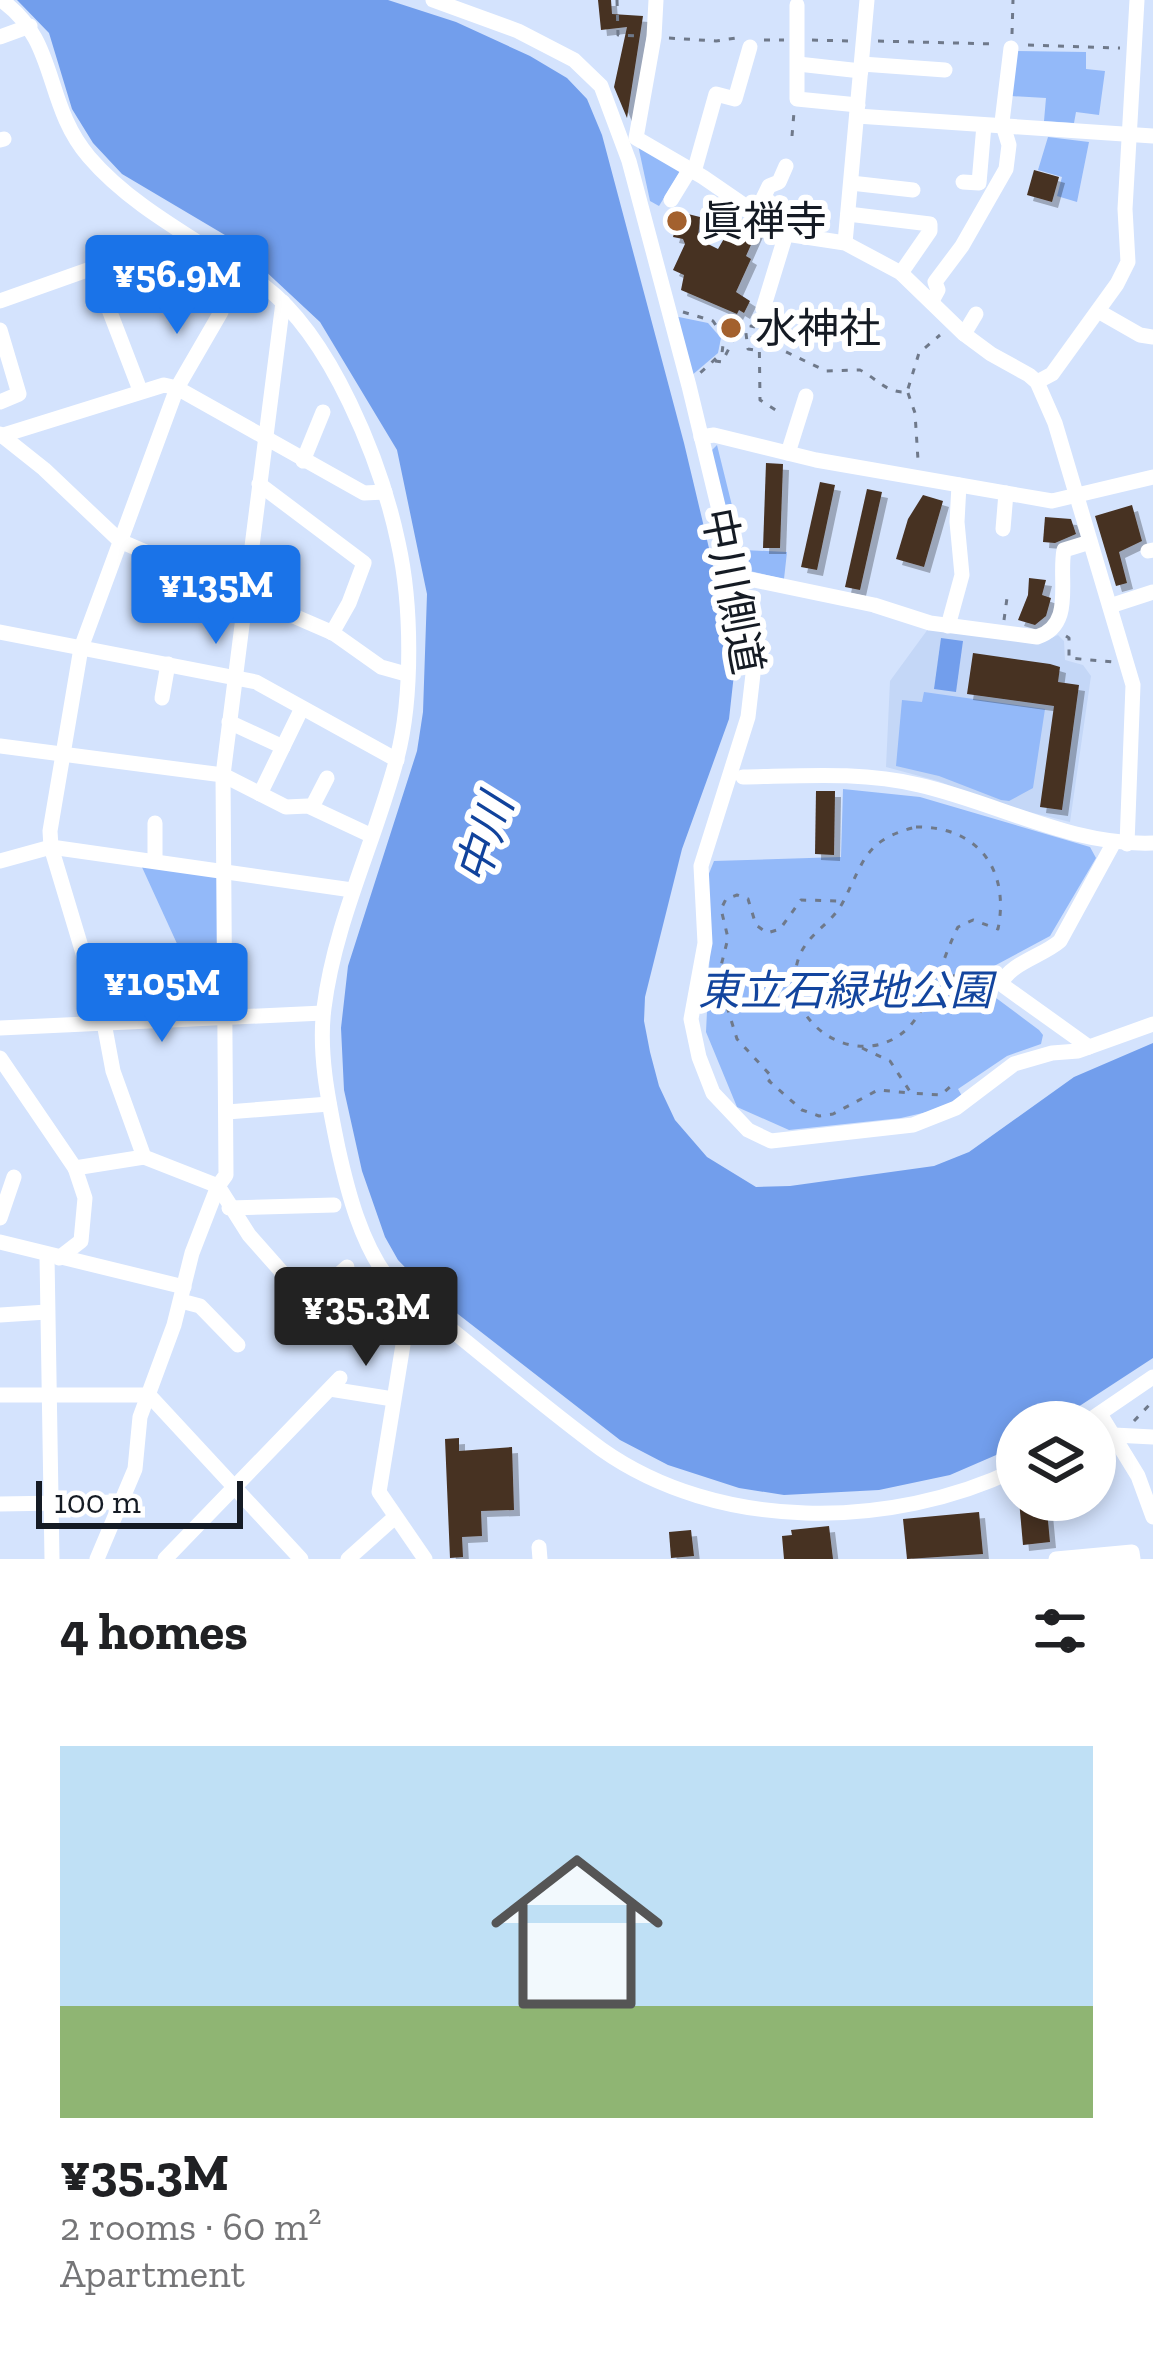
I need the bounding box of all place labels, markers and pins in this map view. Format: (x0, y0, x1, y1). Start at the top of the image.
place label: 眞禅寺 (701, 196, 827, 247)
marker: 眞禅寺 (664, 208, 690, 234)
pin: ¥56.9M (79, 235, 275, 337)
place label: 水神社 (755, 303, 881, 354)
marker: 水神社 (718, 315, 744, 341)
pin: ¥135M (132, 545, 300, 647)
pin: ¥105M (78, 943, 246, 1045)
pin: ¥35.3M (268, 1267, 464, 1369)

